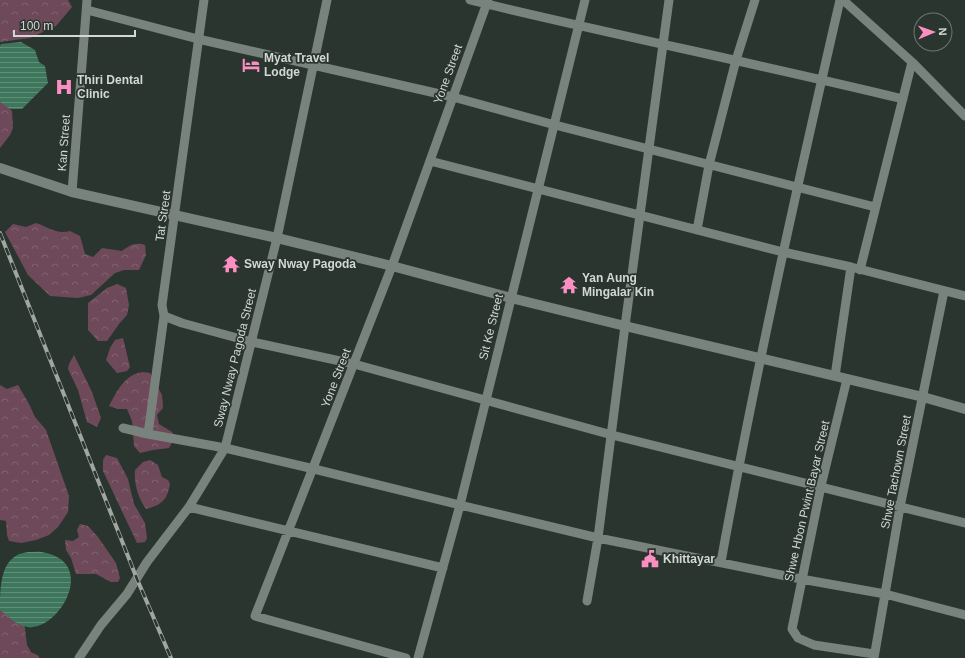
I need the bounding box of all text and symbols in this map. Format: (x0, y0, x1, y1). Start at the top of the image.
scale bar (14, 12, 135, 38)
north arrow (913, 12, 953, 52)
text: 100 m (20, 19, 53, 33)
text: N (937, 27, 949, 36)
street label: Yone Street (431, 42, 465, 106)
place label: Myat Travel Lodge (264, 51, 329, 79)
hotel icon: Myat Travel Lodge (241, 55, 261, 75)
place label: Thiri Dental Clinic (77, 73, 143, 101)
hospital icon: Thiri Dental Clinic (54, 77, 74, 97)
street label: Kan Street (55, 114, 73, 172)
street label: Tat Street (152, 189, 174, 242)
temple icon: Sway Nway Pagoda (221, 254, 241, 274)
place label: Sway Nway Pagoda (244, 257, 356, 271)
place label: Yan Aung Mingalar Kin (582, 271, 654, 299)
temple icon: Yan Aung Mingalar Kin (559, 275, 579, 295)
street label: Sway Nway Pagoda Street (211, 286, 259, 429)
street label: Sit Ke Street (476, 292, 506, 361)
street label: Yone Street (318, 346, 354, 410)
street label: Shwe Tachown Street (878, 413, 914, 530)
street label: Shwe Hbon Pwint Bayar Street (782, 419, 833, 583)
public building icon: Khittayar (640, 549, 660, 569)
place label: Khittayar (663, 552, 715, 566)

